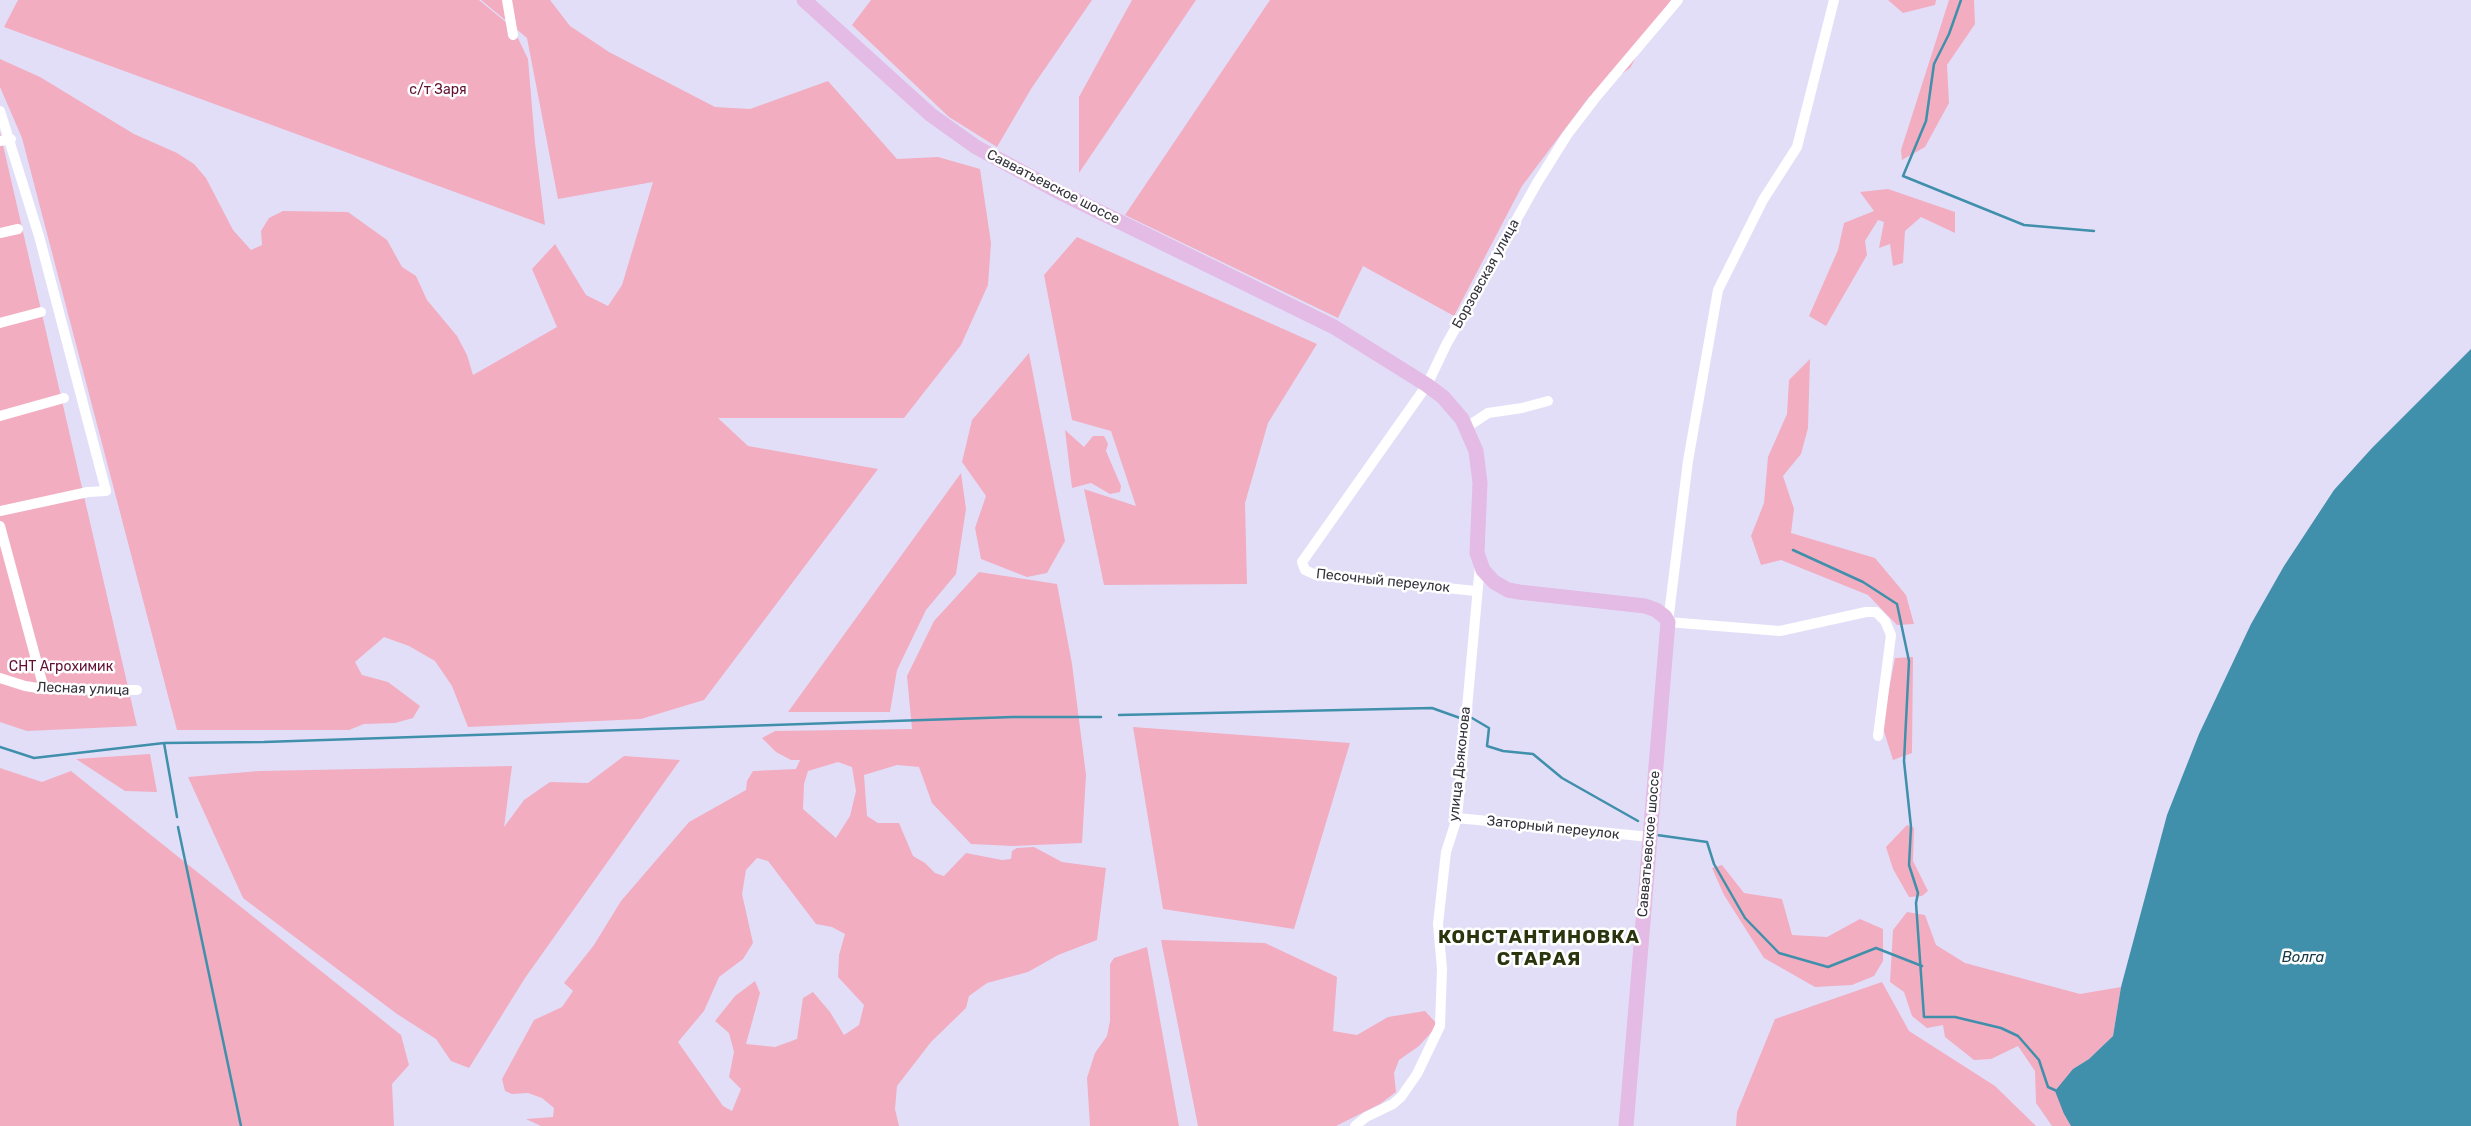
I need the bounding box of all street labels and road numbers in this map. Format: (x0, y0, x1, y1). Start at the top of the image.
street label: Савватьевское шоссе (984, 146, 1122, 228)
street label: Борзовская улица (1449, 216, 1523, 332)
street label: Песочный переулок (1315, 566, 1451, 596)
street label: Лесная улица (36, 679, 130, 699)
street label: улица Дьяконова (1446, 706, 1474, 822)
street label: Савватьевское шоссе (1634, 770, 1664, 918)
street label: Заторный переулок (1486, 813, 1620, 843)

